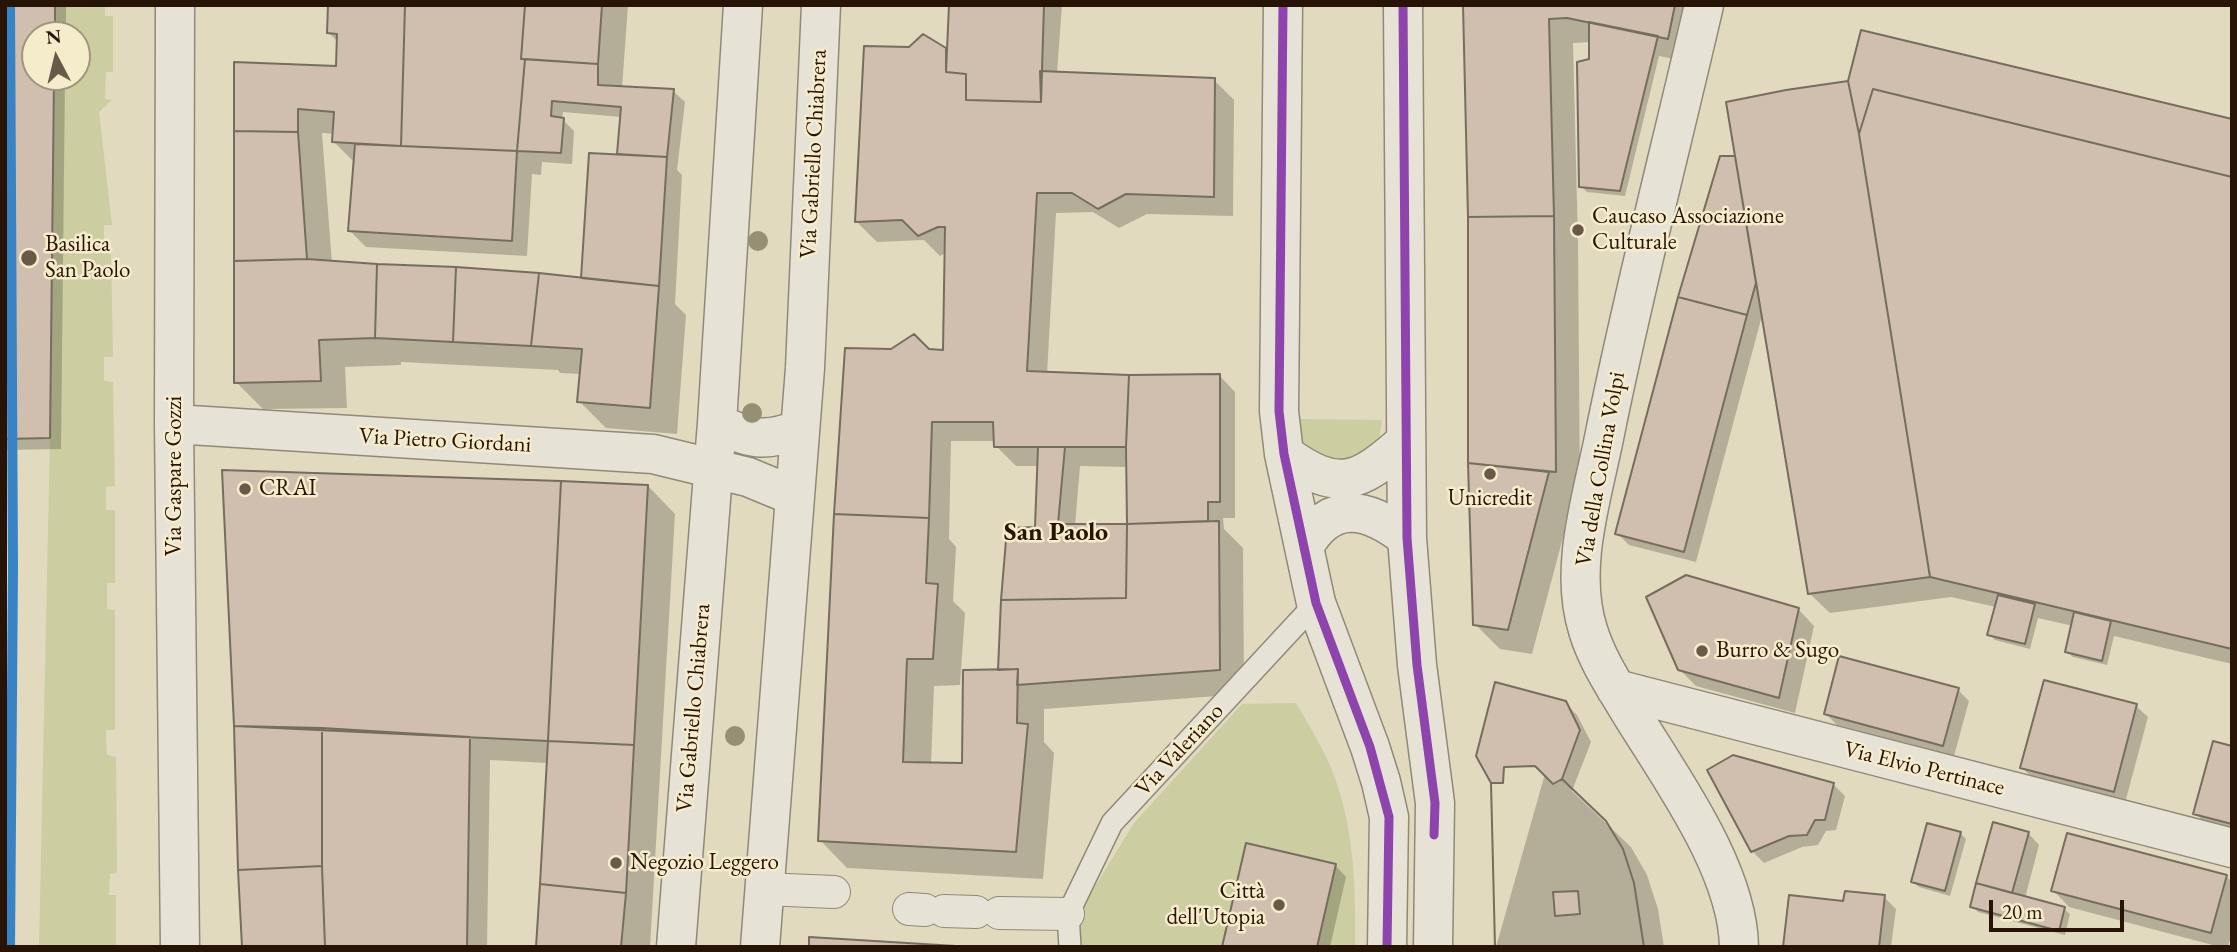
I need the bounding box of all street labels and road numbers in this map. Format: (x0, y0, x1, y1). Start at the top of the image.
street label: Via Gabriello Chiabrera (795, 48, 833, 260)
street label: Via della Collina Volpi (1570, 370, 1632, 568)
street label: Via Gaspare Gozzi (161, 396, 189, 556)
street label: Via Pietro Giordani (358, 423, 532, 459)
street label: Via Gabriello Chiabrera (671, 602, 717, 814)
street label: Via Valeriano (1130, 698, 1230, 802)
street label: Via Elvio Pertinace (1841, 736, 2007, 802)

